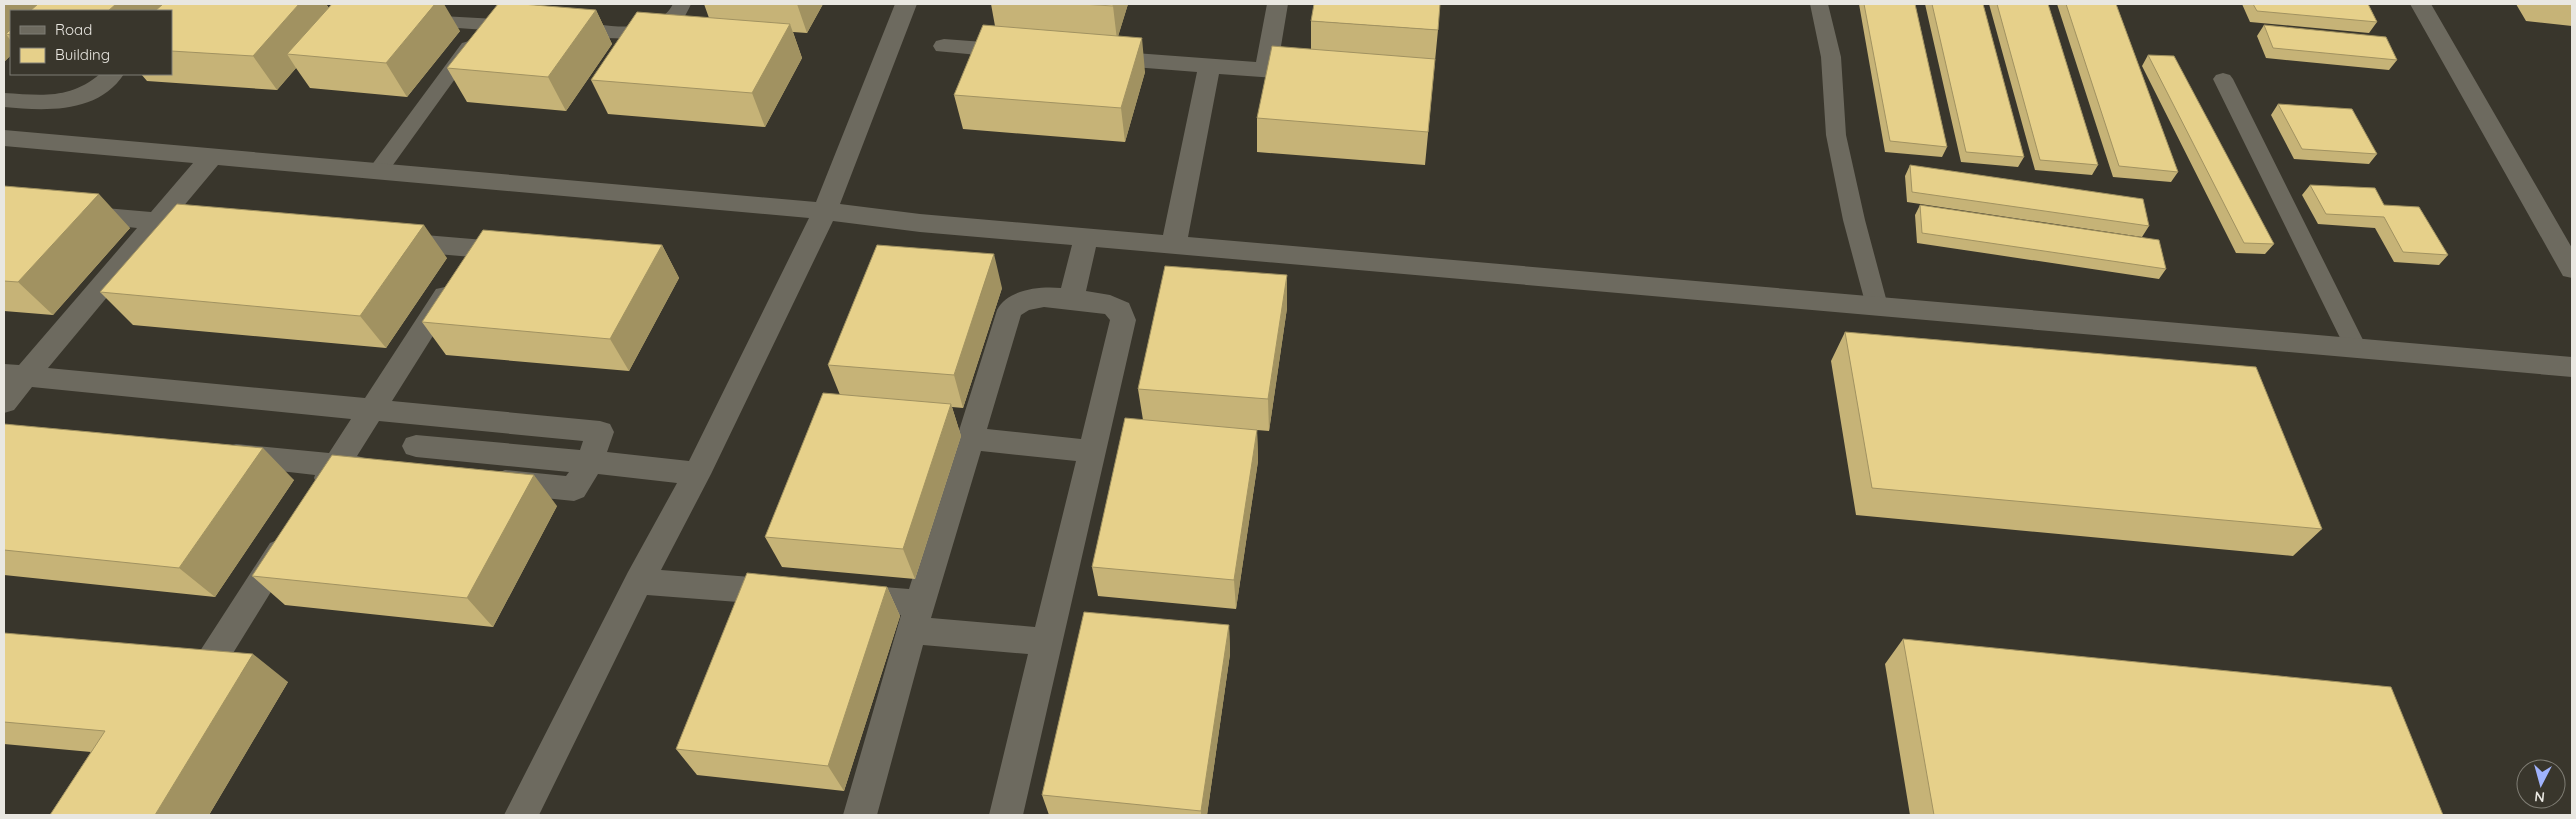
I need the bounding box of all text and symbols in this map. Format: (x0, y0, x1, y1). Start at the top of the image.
legend (10, 10, 172, 75)
text: Road (55, 20, 92, 39)
text: Building (55, 45, 110, 64)
north arrow (2516, 759, 2566, 809)
text: N (2534, 787, 2546, 806)

